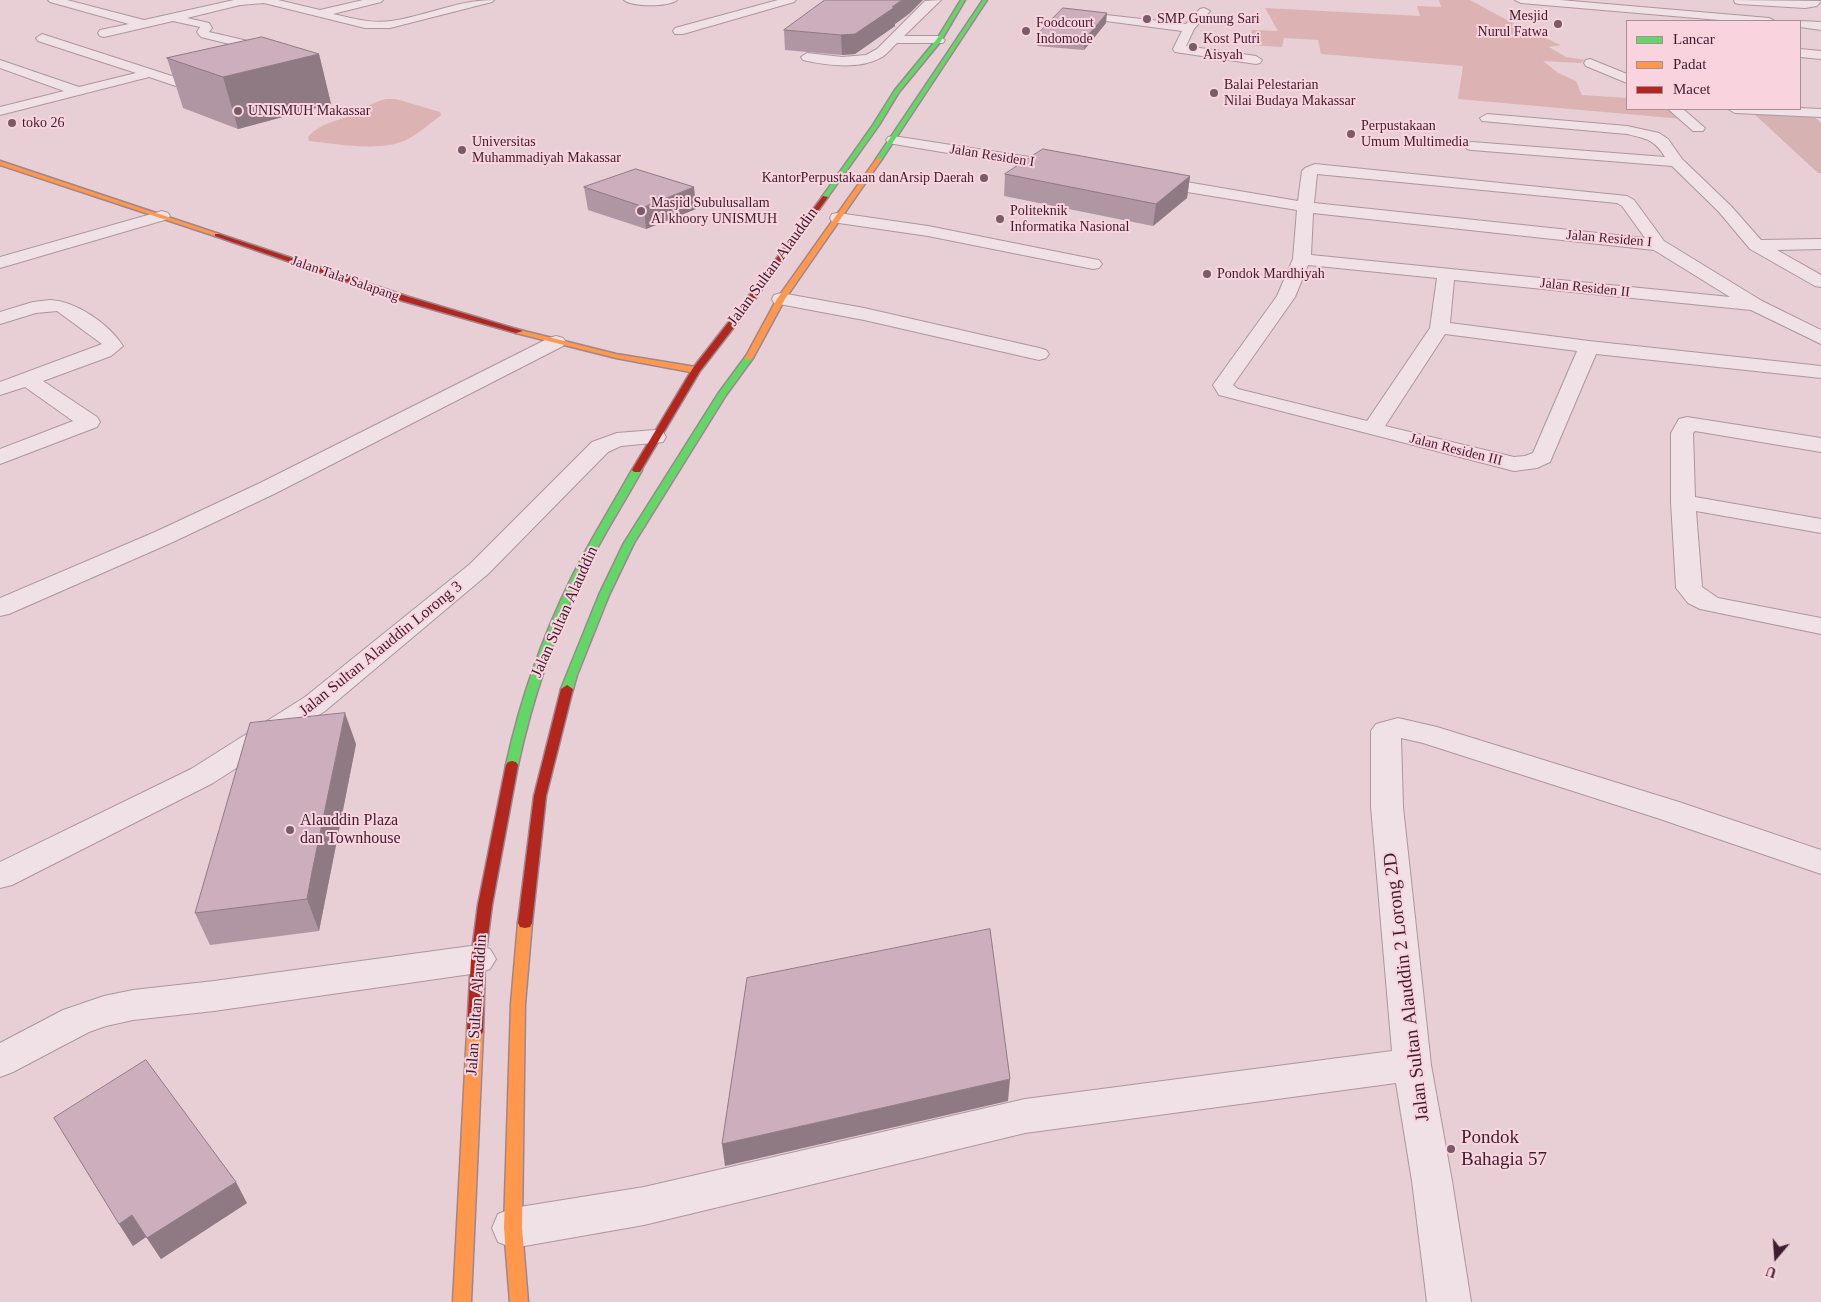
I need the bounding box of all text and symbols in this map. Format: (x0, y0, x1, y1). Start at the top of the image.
place label: Mesjid Nurul Fatwa (1478, 8, 1548, 40)
place label: SMP Gunung Sari (1157, 11, 1260, 27)
marker: SMP Gunung Sari (1141, 13, 1153, 25)
place label: Foodcourt Indomode (1036, 15, 1094, 48)
marker: Mesjid Nurul Fatwa (1552, 18, 1564, 30)
legend (1626, 20, 1801, 110)
marker: Foodcourt Indomode (1020, 25, 1032, 37)
place label: Kost Putri Aisyah (1203, 31, 1260, 64)
text: Lancar (1673, 31, 1715, 47)
marker: Kost Putri Aisyah (1187, 41, 1199, 53)
text: Padat (1673, 56, 1706, 72)
place label: Balai Pelestarian Nilai Budaya Makassar (1224, 77, 1355, 110)
text: Macet (1673, 81, 1710, 97)
marker: Balai Pelestarian Nilai Budaya Makassar (1208, 87, 1220, 99)
place label: UNISMUH Makassar (248, 103, 370, 119)
marker: UNISMUH Makassar (232, 105, 244, 117)
place label: toko 26 (22, 115, 64, 131)
marker: toko 26 (6, 117, 18, 129)
place label: Perpustakaan Umum Multimedia (1361, 118, 1469, 150)
marker: Perpustakaan Umum Multimedia (1345, 128, 1357, 140)
place label: Universitas Muhammadiyah Makassar (472, 134, 621, 166)
street label: Jalan Residen I (948, 141, 1036, 171)
marker: Universitas Muhammadiyah Makassar (456, 144, 468, 156)
place label: KantorPerpustakaan danArsip Daerah (762, 170, 974, 186)
marker: KantorPerpustakaan danArsip Daerah (978, 172, 990, 184)
place label: Masjid Subulusallam Al khoory UNISMUH (651, 195, 777, 228)
place label: Politeknik Informatika Nasional (1010, 203, 1129, 236)
street label: Jalan Sultan Alauddin (724, 204, 822, 330)
marker: Masjid Subulusallam Al khoory UNISMUH (635, 205, 647, 217)
marker: Politeknik Informatika Nasional (994, 213, 1006, 225)
street label: Jalan Residen I (1566, 227, 1652, 251)
street label: Jalan Tala' Salapang (289, 253, 401, 305)
place label: Pondok Mardhiyah (1217, 266, 1325, 282)
marker: Pondok Mardhiyah (1201, 268, 1213, 280)
street label: Jalan Residen II (1539, 275, 1631, 301)
street label: Jalan Residen III (1408, 430, 1504, 470)
street label: Jalan Sultan Alauddin (527, 544, 603, 680)
street label: Jalan Sultan Alauddin Lorong 3 (296, 577, 466, 721)
place label: Alauddin Plaza dan Townhouse (300, 811, 401, 849)
marker: Alauddin Plaza dan Townhouse (284, 824, 296, 836)
street label: Jalan Sultan Alauddin 2 Lorong 2D (1379, 851, 1435, 1123)
street label: Jalan Sultan Alauddin (462, 934, 492, 1076)
place label: Pondok Bahagia 57 (1461, 1127, 1547, 1171)
marker: Pondok Bahagia 57 (1445, 1143, 1457, 1155)
north arrow (1751, 1232, 1801, 1282)
text: U (1764, 1263, 1778, 1280)

